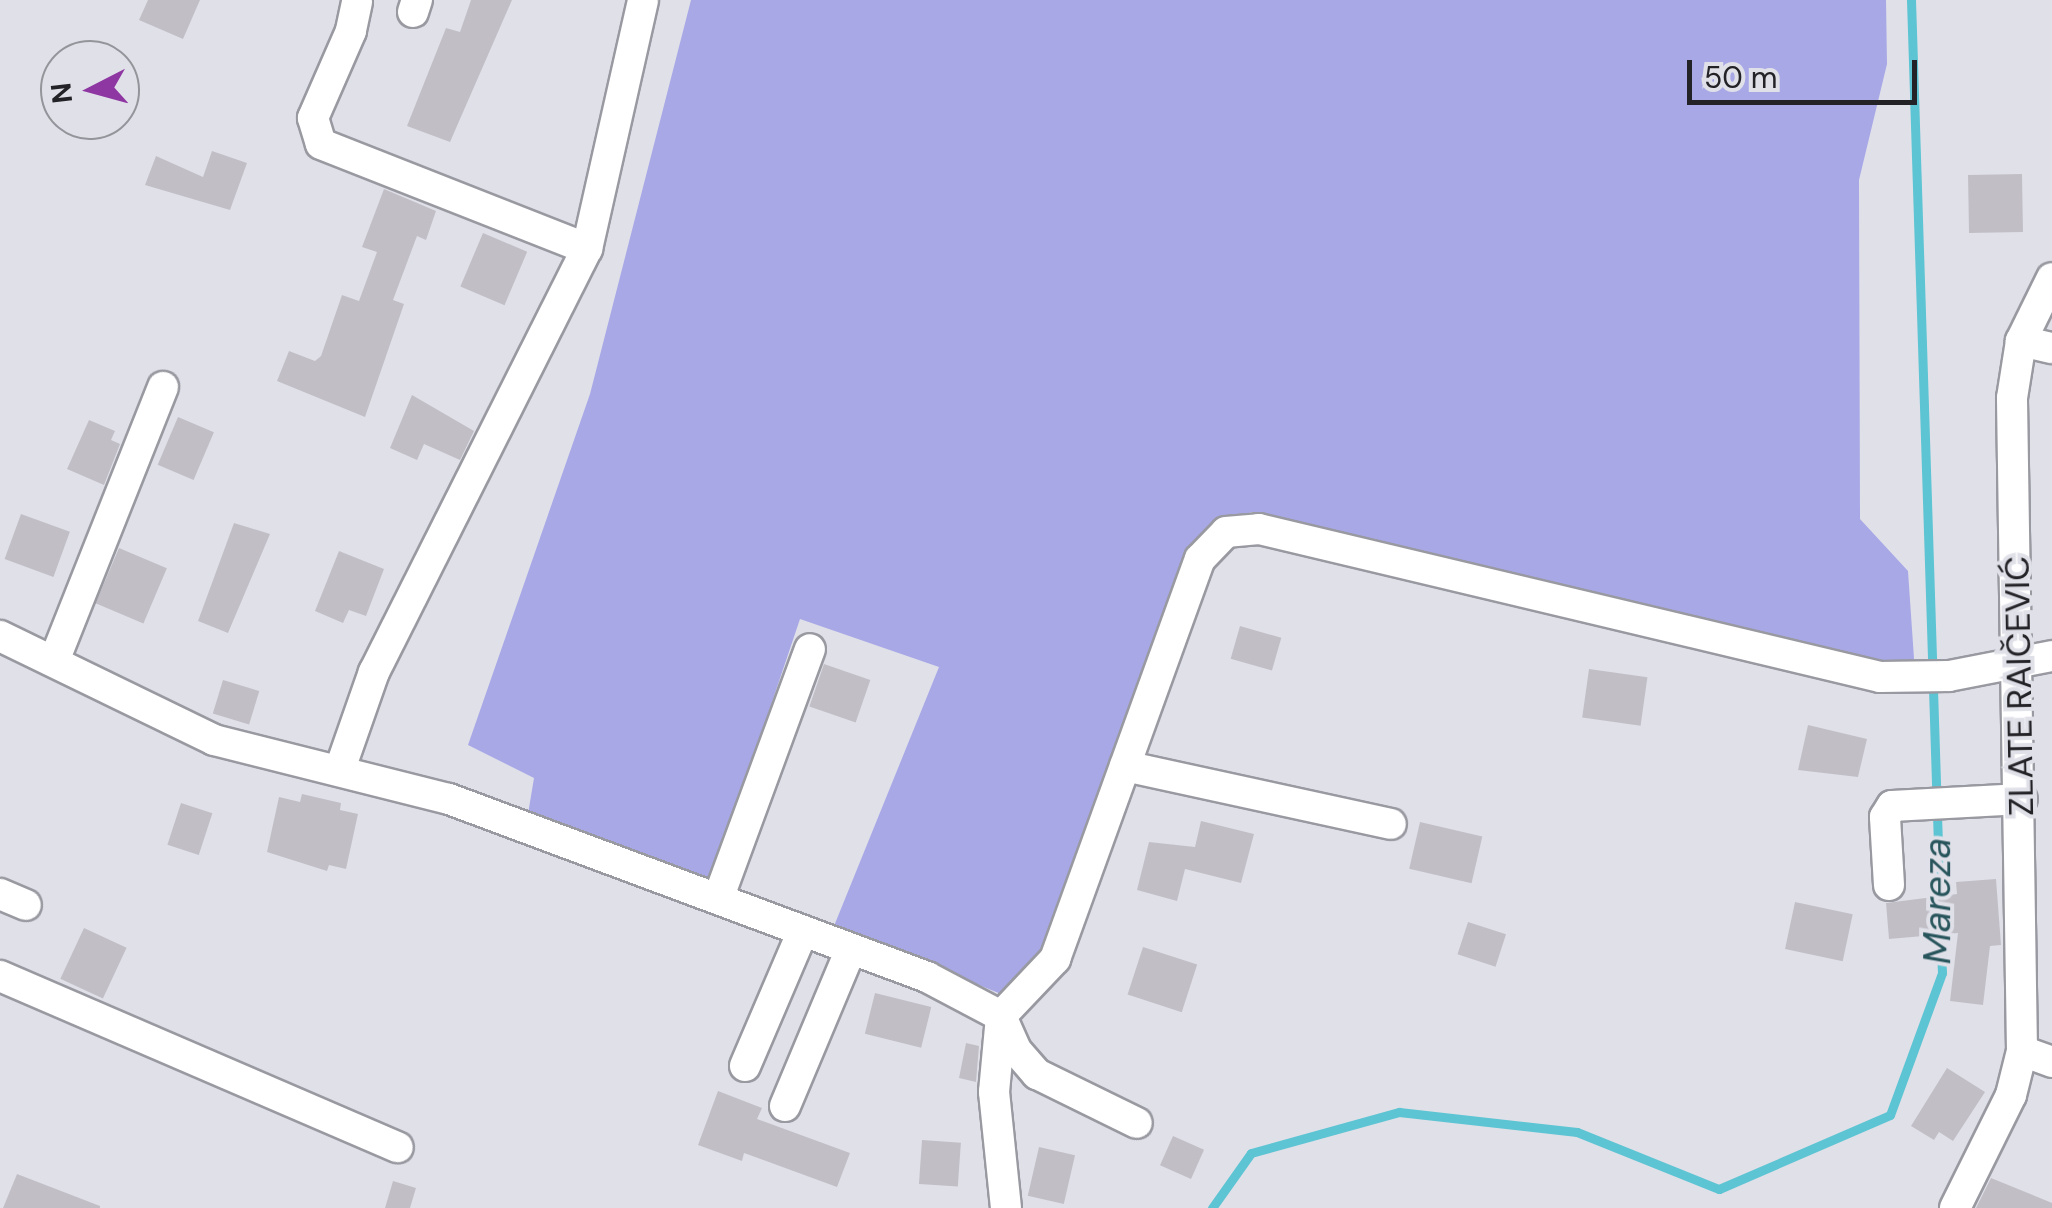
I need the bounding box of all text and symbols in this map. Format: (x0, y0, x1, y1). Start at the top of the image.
north arrow (40, 40, 140, 140)
scale bar (1692, 40, 1922, 102)
text: 50 m (1704, 58, 1778, 97)
text: N (42, 81, 81, 105)
street label: ZLATE RAIČEVIĆ (1996, 555, 2042, 817)
water label: Mareza (1915, 838, 1961, 964)

